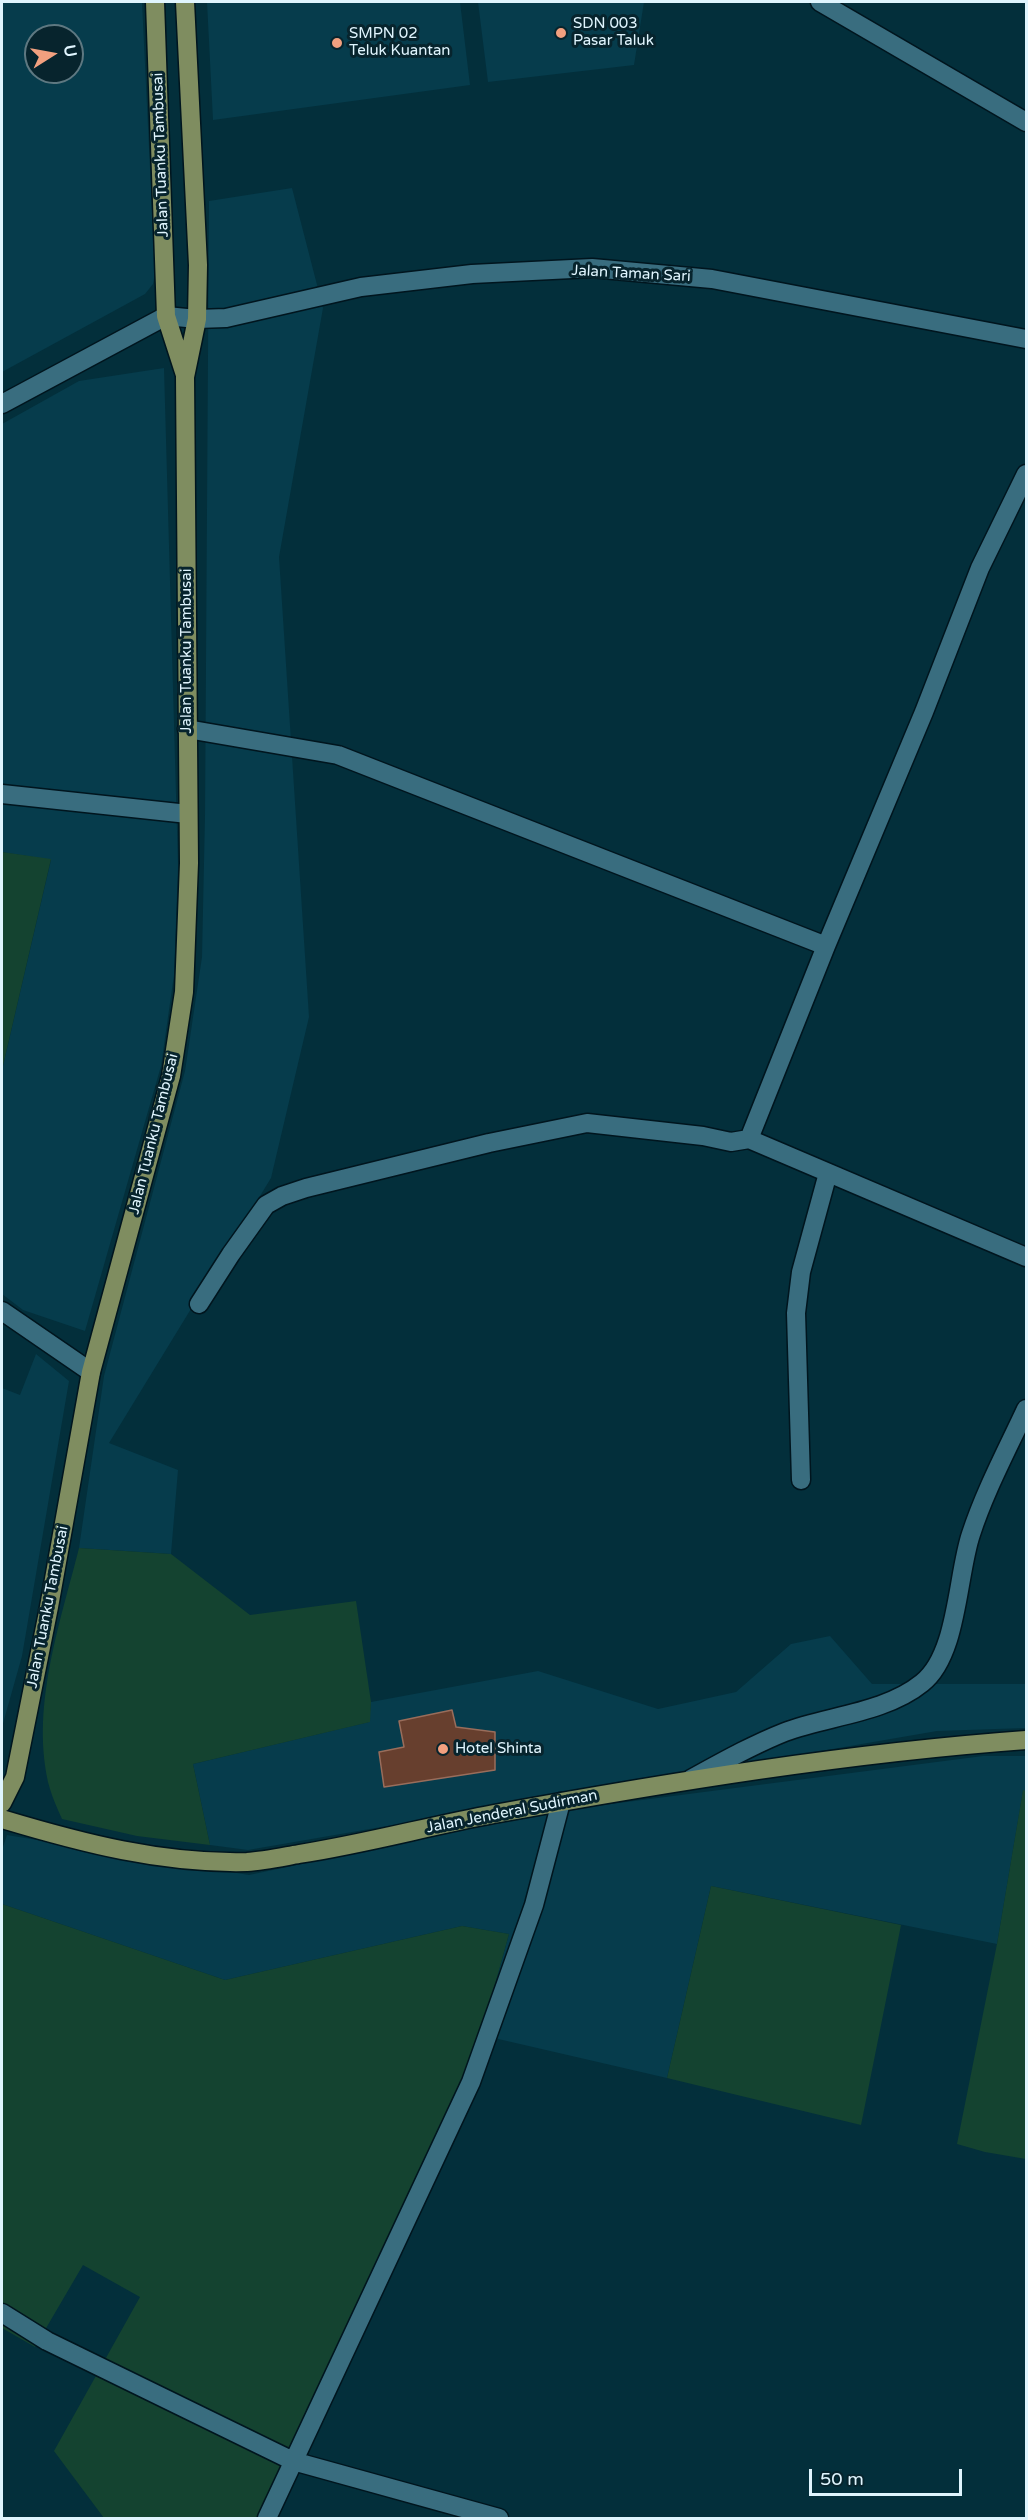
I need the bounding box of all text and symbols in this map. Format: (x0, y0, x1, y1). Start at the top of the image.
place label: SDN 003 Pasar Taluk (573, 15, 654, 50)
north arrow (24, 24, 84, 84)
place label: SMPN 02 Teluk Kuantan (349, 25, 450, 60)
marker: SDN 003 Pasar Taluk (554, 26, 568, 40)
marker: SMPN 02 Teluk Kuantan (330, 36, 344, 50)
text: U (59, 43, 81, 59)
street label: Jalan Tuanku Tambusai (149, 72, 173, 238)
street label: Jalan Taman Sari (571, 262, 691, 286)
street label: Jalan Tuanku Tambusai (178, 569, 196, 733)
street label: Jalan Tuanku Tambusai (125, 1052, 183, 1216)
street label: Jalan Tuanku Tambusai (23, 1524, 73, 1690)
place label: Hotel Shinta (455, 1740, 542, 1758)
marker: Hotel Shinta (436, 1742, 450, 1756)
street label: Jalan Jenderal Sudirman (425, 1787, 599, 1837)
scale bar (812, 2457, 965, 2495)
text: 50 m (820, 2468, 864, 2490)

